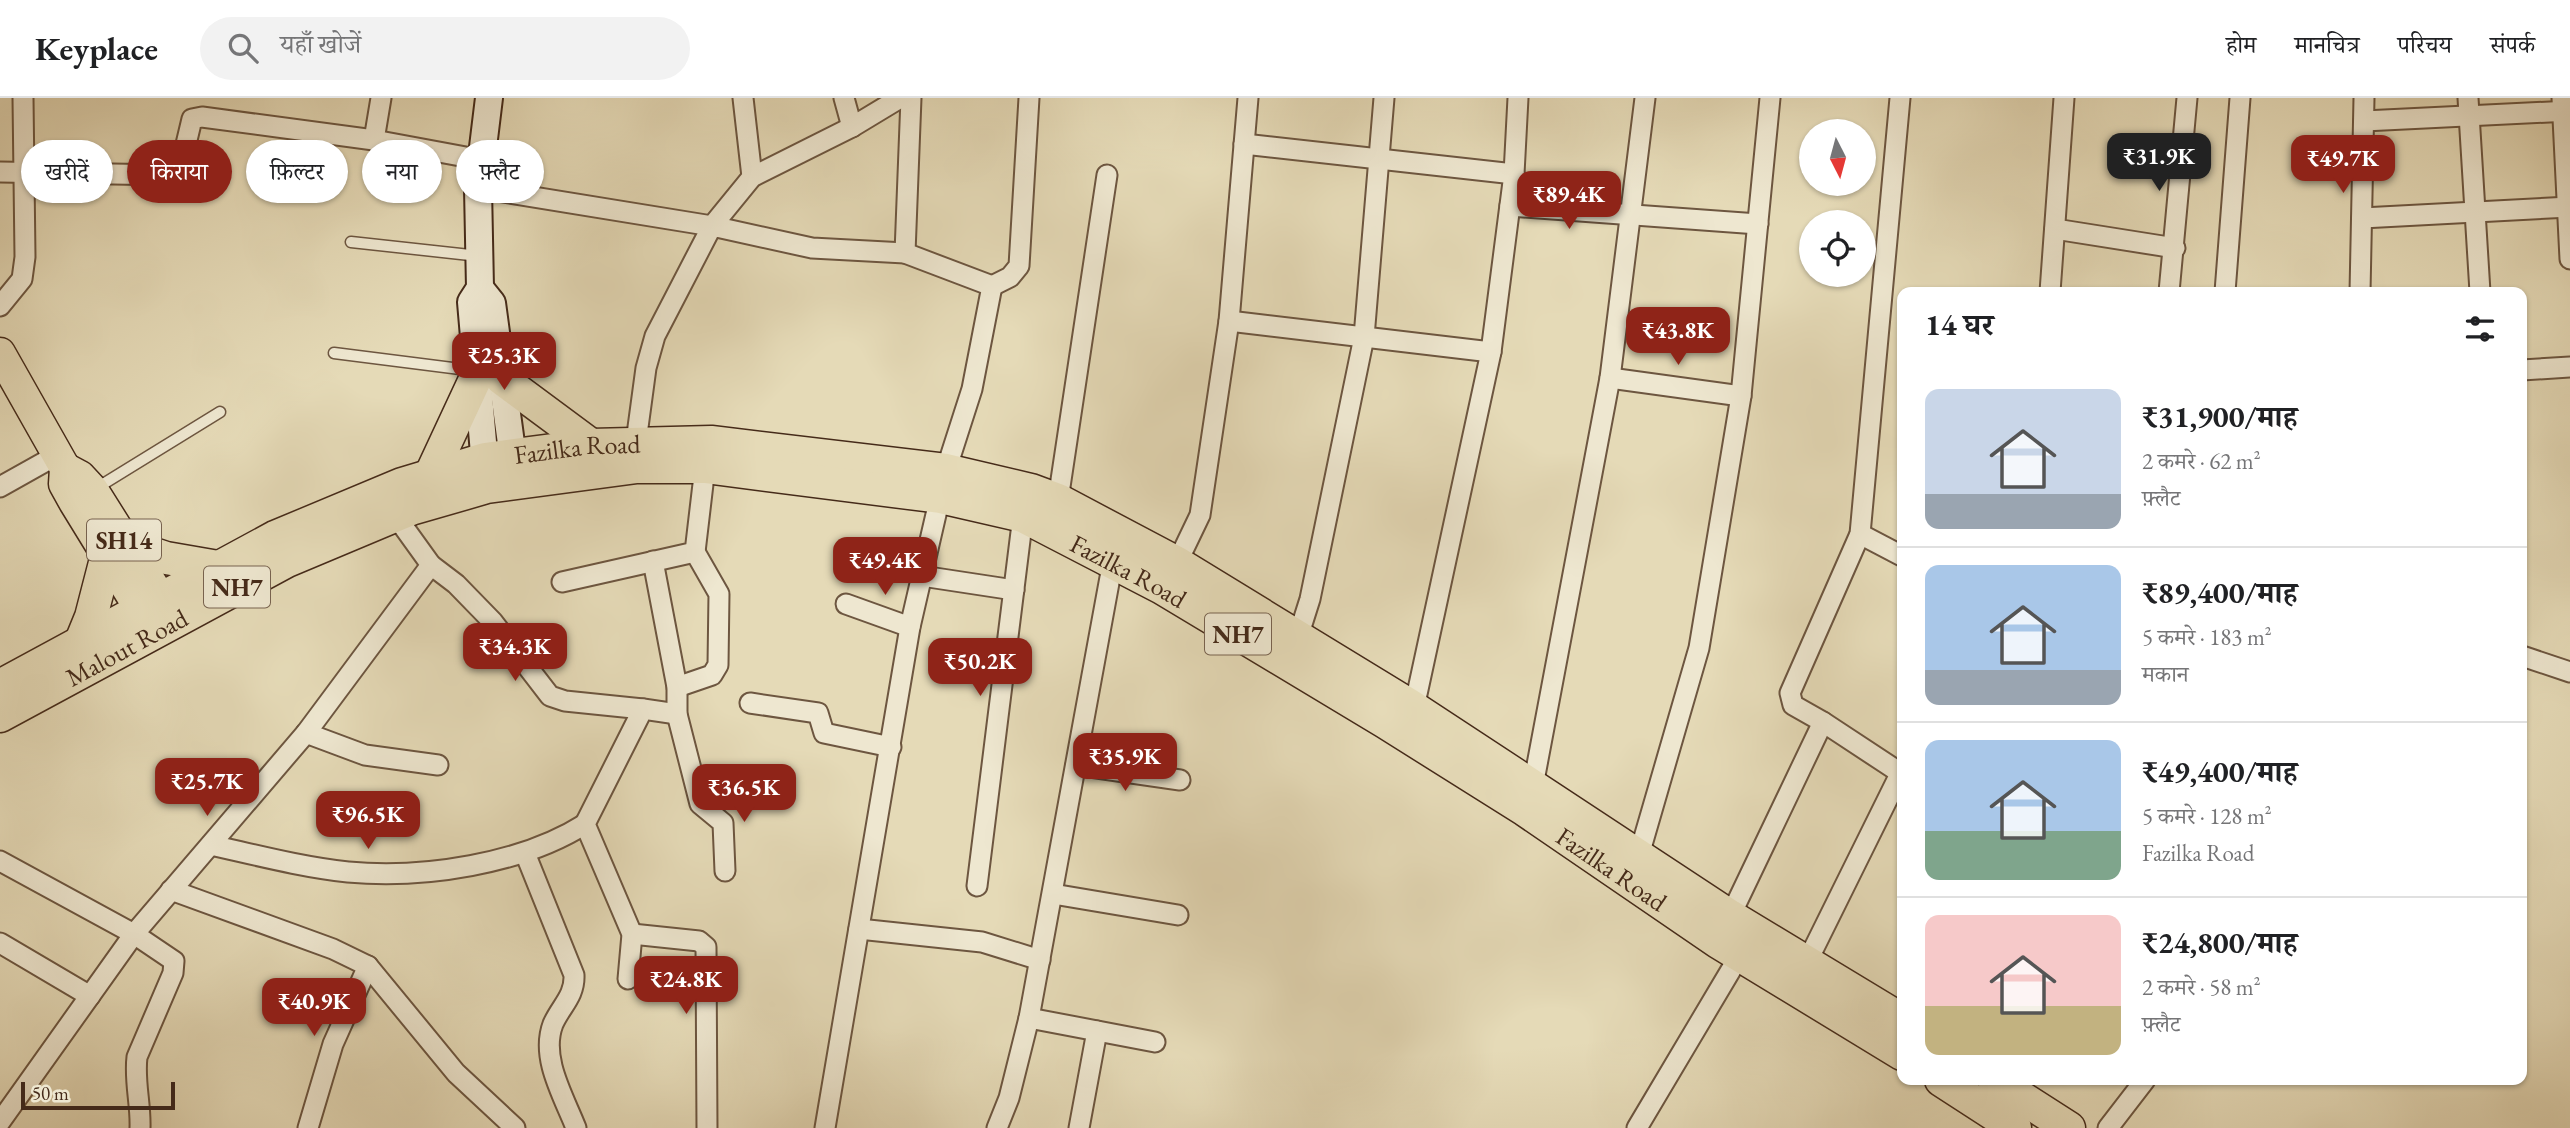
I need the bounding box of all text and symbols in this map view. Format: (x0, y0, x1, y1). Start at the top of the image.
search box (200, 17, 690, 80)
text: Keyplace (35, 27, 158, 70)
text: यहाँ खोजें (280, 27, 361, 61)
icon: search (224, 29, 262, 67)
text: होम (2226, 29, 2256, 60)
text: मानचित्र (2294, 29, 2360, 60)
text: परिचय (2398, 29, 2452, 60)
text: संपर्क (2490, 29, 2535, 60)
north arrow (1799, 119, 1876, 196)
map controls (1799, 119, 1876, 287)
pin: ₹31.9K (2102, 134, 2216, 193)
pin: ₹49.7K (2286, 136, 2400, 195)
chip: खरीदें (21, 140, 113, 203)
chip: किराया (127, 140, 232, 203)
chip: फ़िल्टर (246, 140, 348, 203)
chip: नया (362, 140, 442, 203)
chip: फ़्लैट (456, 140, 544, 203)
text: ₹31.9K (2123, 141, 2195, 171)
text: ₹49.7K (2307, 143, 2379, 173)
pin: ₹89.4K (1512, 172, 1626, 231)
text: ₹89.4K (1533, 179, 1605, 209)
button: locate (1799, 210, 1876, 287)
text: 14 घर (1925, 305, 1994, 344)
pin: ₹43.8K (1621, 308, 1735, 367)
icon: filters (2461, 310, 2499, 348)
text: ₹43.8K (1642, 315, 1714, 345)
pin: ₹25.3K (447, 332, 561, 392)
text: ₹25.3K (468, 340, 540, 370)
text: ₹31,900/माह (2142, 397, 2297, 436)
icon: home (1981, 417, 2065, 501)
street label: Fazilka Road (512, 427, 642, 472)
text: 2 कमरे · 62 m² (2142, 446, 2261, 476)
text: फ़्लैट (2142, 483, 2180, 513)
road number: SH14 (87, 520, 161, 560)
street label: Fazilka Road (1064, 526, 1194, 616)
pin: ₹49.4K (828, 538, 942, 597)
text: ₹49.4K (849, 545, 921, 575)
road number: NH7 (204, 566, 270, 608)
text: ₹89,400/माह (2142, 573, 2297, 612)
icon: home (1981, 593, 2065, 677)
street label: Malout Road (60, 600, 194, 694)
road number: NH7 (1205, 614, 1271, 654)
text: 5 कमरे · 183 m² (2142, 622, 2272, 652)
pin: ₹34.3K (458, 624, 572, 683)
text: ₹34.3K (479, 631, 551, 661)
pin: ₹50.2K (923, 638, 1037, 698)
text: ₹50.2K (944, 646, 1016, 676)
text: मकान (2142, 659, 2189, 689)
pin: ₹35.9K (1068, 734, 1182, 793)
text: ₹35.9K (1089, 741, 1161, 771)
text: ₹49,400/माह (2142, 752, 2297, 791)
pin: ₹25.7K (150, 758, 264, 818)
pin: ₹36.5K (687, 764, 801, 824)
text: ₹25.7K (171, 766, 243, 796)
icon: home (1981, 768, 2065, 852)
text: ₹36.5K (708, 772, 780, 802)
pin: ₹96.5K (311, 792, 425, 851)
text: ₹96.5K (332, 799, 404, 829)
text: 5 कमरे · 128 m² (2142, 801, 2272, 831)
street label: Fazilka Road (1549, 819, 1674, 920)
text: Fazilka Road (2142, 838, 2254, 868)
text: ₹24,800/माह (2142, 923, 2297, 962)
icon: home (1981, 943, 2065, 1027)
pin: ₹24.8K (629, 956, 743, 1016)
text: ₹24.8K (650, 964, 722, 994)
text: 2 कमरे · 58 m² (2142, 972, 2261, 1002)
pin: ₹40.9K (257, 978, 371, 1038)
text: ₹40.9K (278, 986, 350, 1016)
text: फ़्लैट (2142, 1009, 2180, 1039)
scale bar (21, 1079, 175, 1111)
text: 50 m (32, 1081, 69, 1106)

